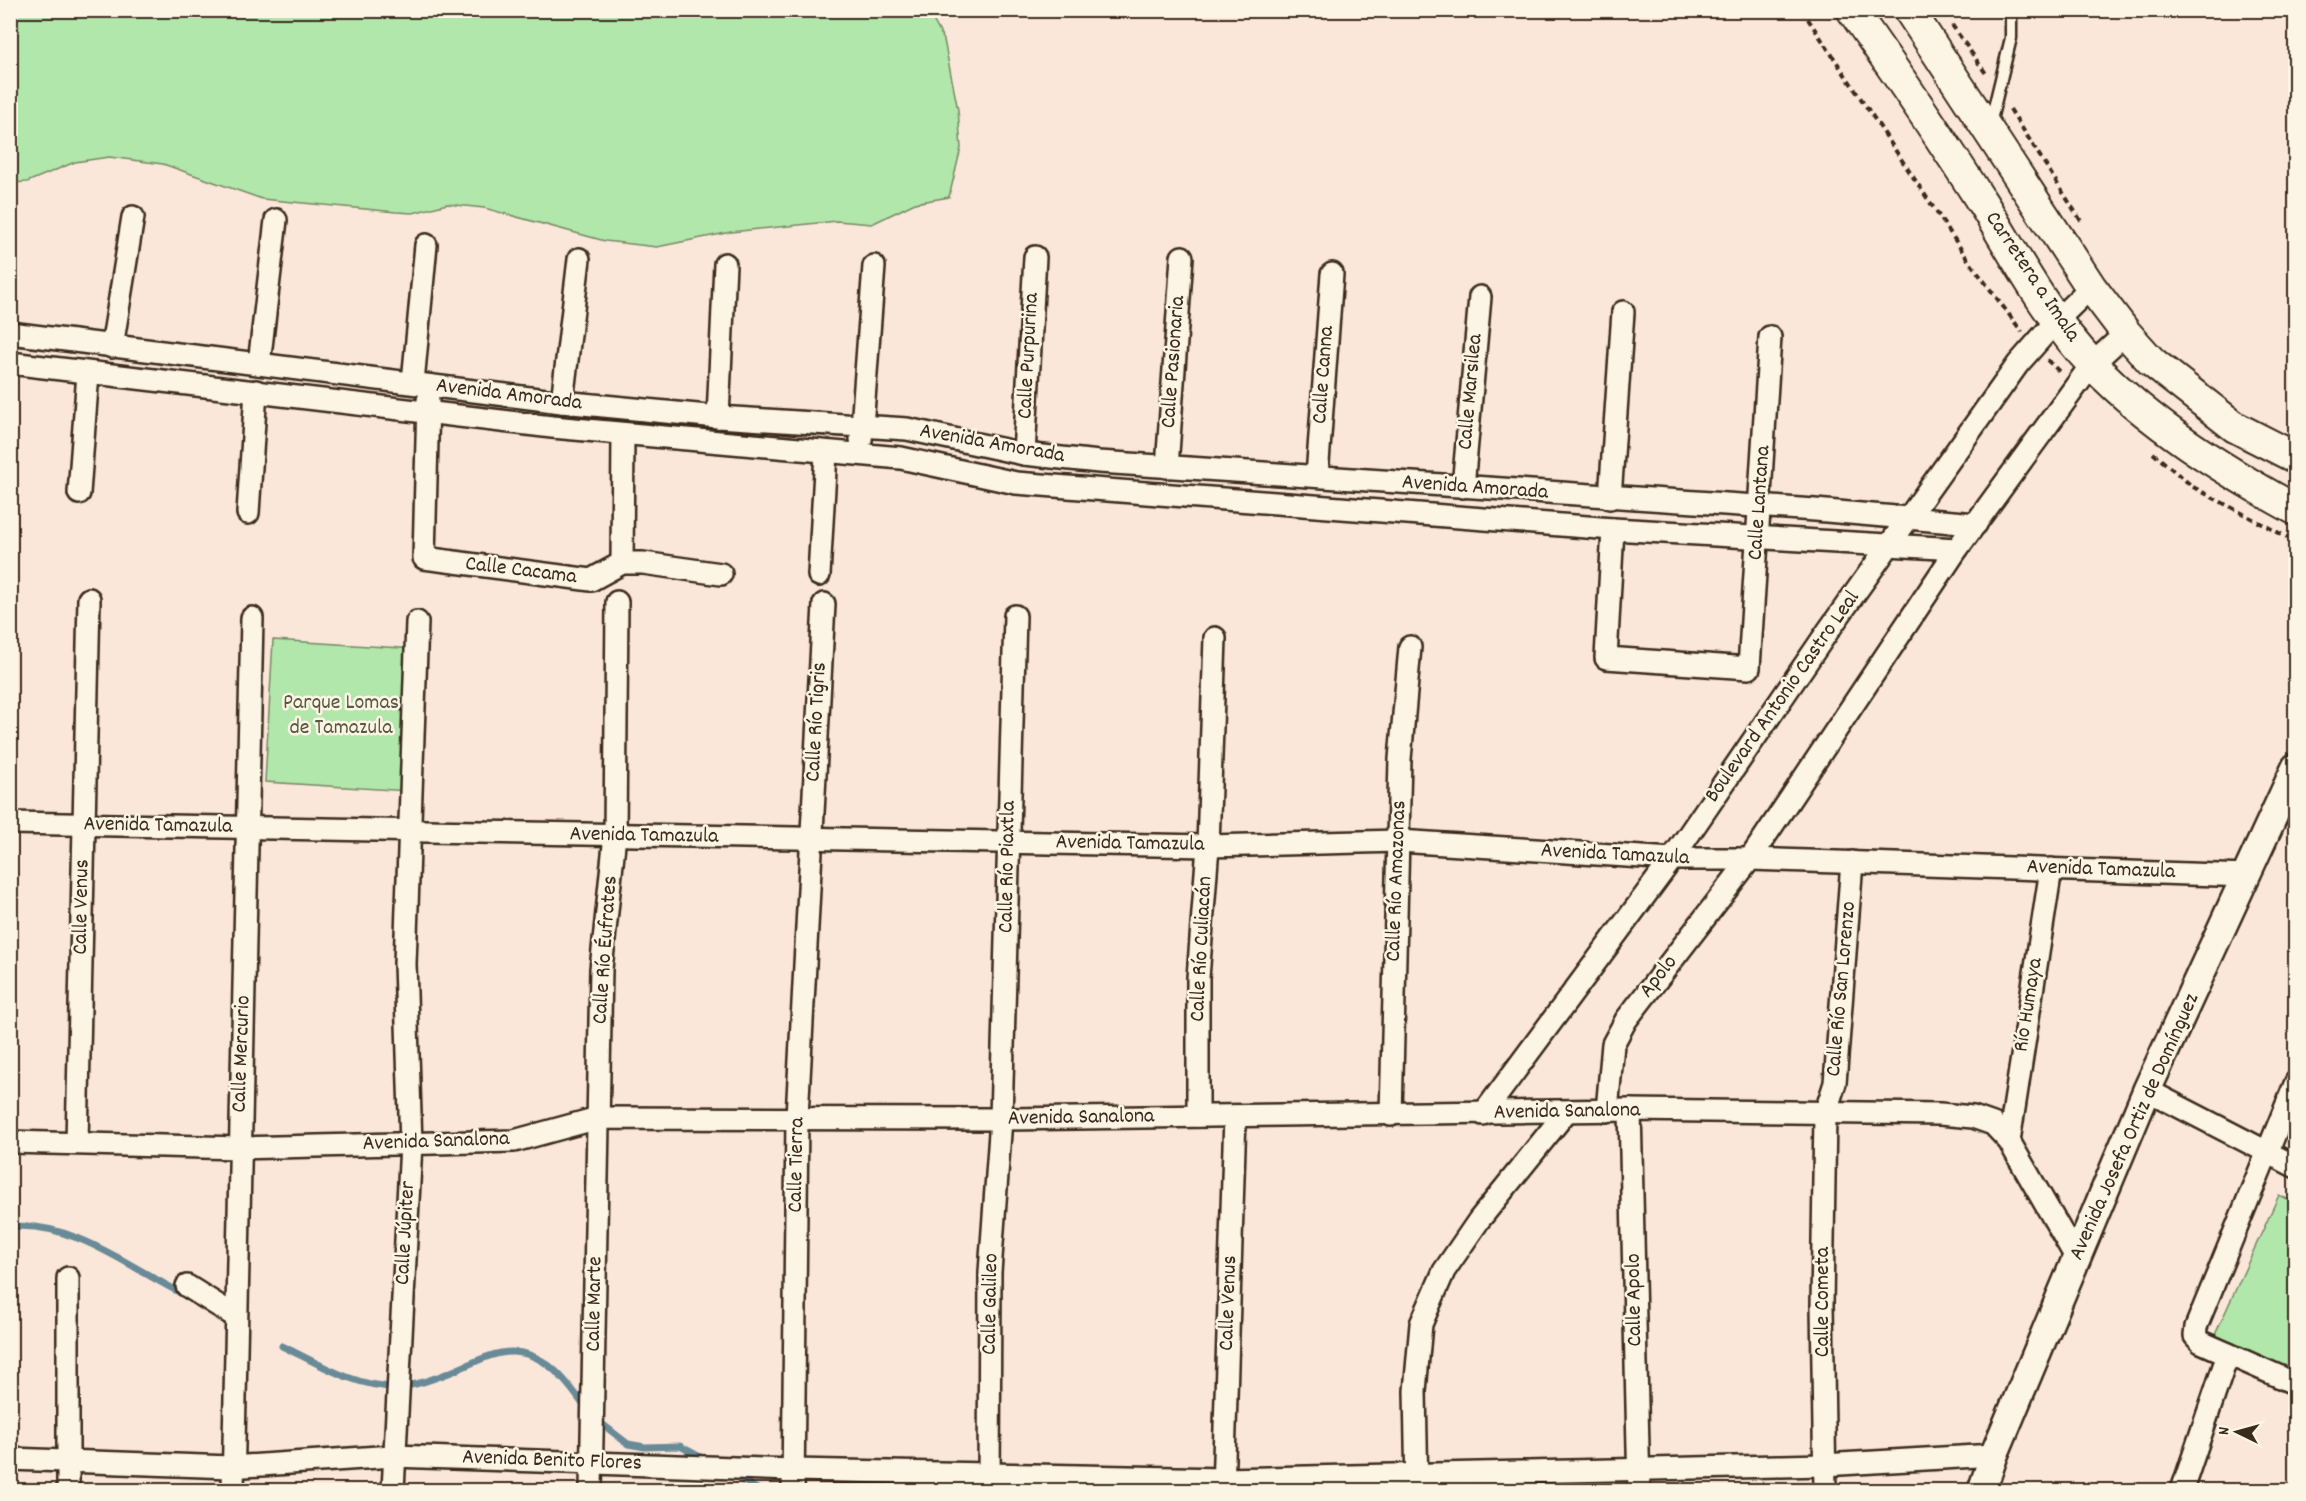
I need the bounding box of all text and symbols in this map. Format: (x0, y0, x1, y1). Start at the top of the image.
street label: Carretera a Imala (1977, 205, 2088, 349)
street label: Calle Purpurina (1010, 291, 1048, 420)
street label: Calle Pasionaria (1154, 294, 1194, 429)
street label: Calle Canna (1305, 324, 1343, 425)
street label: Calle Marsilea (1450, 332, 1492, 451)
street label: Avenida Amorada (434, 371, 584, 419)
street label: Avenida Amorada (917, 416, 1068, 472)
street label: Calle Lantana (1741, 444, 1780, 561)
street label: Avenida Amorada (1401, 467, 1550, 509)
street label: Calle Cacama (463, 549, 579, 593)
street label: Boulevard Antonio Castro Leal (1698, 585, 1868, 809)
street label: Calle Río Tigris (798, 661, 836, 783)
park label: Parque Lomas de Tamazula (283, 688, 399, 744)
street label: Calle Río Piaxtla (991, 800, 1025, 933)
street label: Calle Río Amazonas (1379, 800, 1415, 962)
street label: Avenida Tamazula (83, 809, 233, 843)
street label: Avenida Tamazula (569, 819, 719, 853)
street label: Avenida Tamazula (1055, 827, 1205, 861)
street label: Avenida Tamazula (1540, 836, 1691, 874)
street label: Avenida Tamazula (2026, 852, 2177, 888)
street label: Calle Venus (66, 859, 98, 955)
street label: Calle Río Éufrates (585, 875, 627, 1025)
street label: Calle Río Culiacán (1183, 875, 1221, 1023)
street label: Calle Río San Lorenzo (1819, 900, 1865, 1078)
street label: Apolo (1632, 949, 1686, 1005)
street label: Río Humaya (2006, 955, 2052, 1054)
street label: Avenida Josefa Ortiz de Domínguez (2062, 988, 2208, 1266)
street label: Calle Mercurio (224, 995, 260, 1113)
street label: Avenida Sanalona (1493, 1095, 1641, 1129)
street label: Avenida Sanalona (1007, 1101, 1155, 1135)
street label: Calle Tierra (781, 1116, 813, 1213)
street label: Avenida Sanalona (362, 1124, 511, 1160)
street label: Calle Júpiter (388, 1179, 424, 1286)
street label: Calle Cometa (1808, 1246, 1839, 1357)
street label: Calle Galileo (975, 1253, 1007, 1355)
street label: Calle Apolo (1619, 1253, 1651, 1347)
street label: Calle Venus (1212, 1255, 1246, 1351)
street label: Calle Marte (579, 1256, 611, 1352)
north arrow (2207, 1402, 2267, 1462)
text: N (2213, 1426, 2236, 1436)
street label: Avenida Benito Flores (462, 1442, 642, 1480)

